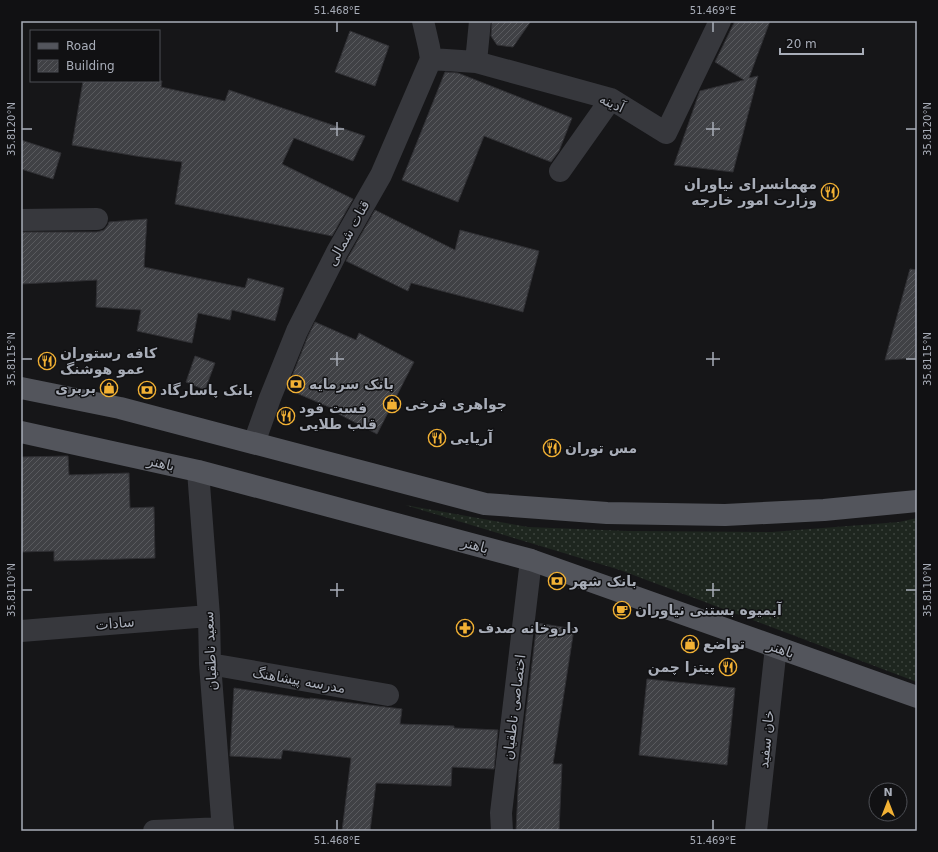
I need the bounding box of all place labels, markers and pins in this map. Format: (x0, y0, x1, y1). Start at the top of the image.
place label: مهمانسرای نیاوران وزارت امور خارجه (684, 176, 817, 209)
restaurant icon: مهمانسرای نیاوران وزارت امور خارجه (820, 182, 840, 202)
place label: کافه رستوران عمو هوشنگ (60, 345, 158, 378)
restaurant icon: کافه رستوران عمو هوشنگ (37, 351, 57, 371)
bank icon: بانک سرمایه (286, 374, 306, 394)
place label: بانک سرمایه (309, 376, 394, 393)
shop icon: بربری (99, 378, 119, 398)
place label: بربری (55, 380, 96, 397)
bank icon: بانک پاسارگاد (137, 380, 157, 400)
place label: بانک پاسارگاد (160, 382, 253, 399)
shop icon: جواهری فرخی (382, 394, 402, 414)
place label: جواهری فرخی (405, 396, 507, 413)
place label: فست فود قلب طلایی (299, 400, 377, 432)
restaurant icon: فست فود قلب طلایی (276, 406, 296, 426)
restaurant icon: آریایی (427, 428, 447, 448)
place label: آریایی (450, 429, 494, 446)
restaurant icon: مس توران (542, 438, 562, 458)
place label: مس توران (565, 440, 637, 457)
bank icon: بانک شهر (547, 571, 567, 591)
place label: بانک شهر (569, 573, 637, 590)
cafe icon: آبمیوه بستنی نیاوران (612, 600, 632, 620)
place label: آبمیوه بستنی نیاوران (635, 601, 783, 619)
pharmacy icon: داروخانه صدف (455, 618, 475, 638)
place label: داروخانه صدف (478, 620, 579, 637)
shop icon: تواضع (680, 634, 700, 654)
place label: تواضع (703, 636, 745, 653)
restaurant icon: پیتزا چمن (718, 657, 738, 677)
place label: پیتزا چمن (648, 659, 715, 676)

